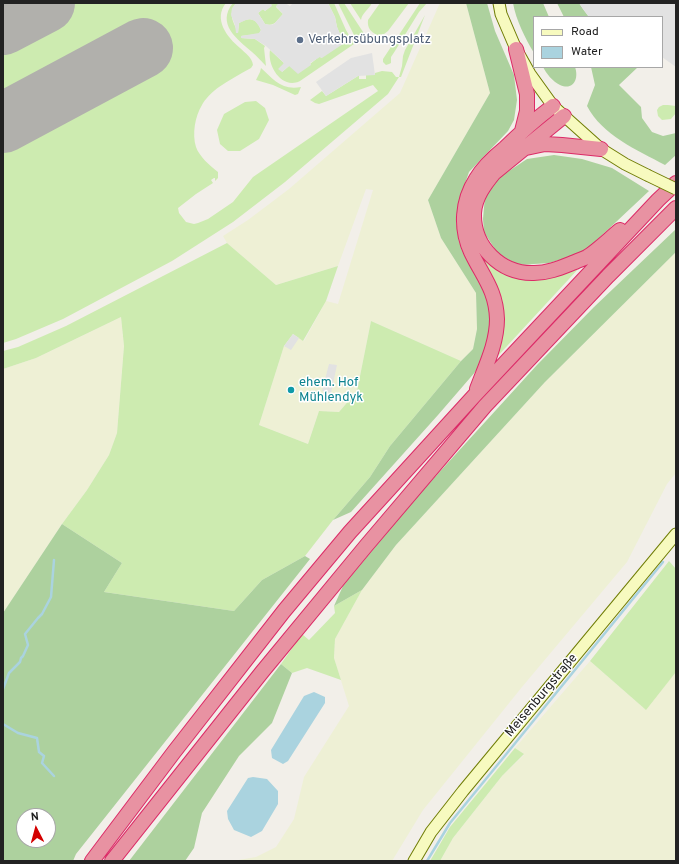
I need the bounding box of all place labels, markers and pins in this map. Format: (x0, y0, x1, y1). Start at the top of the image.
place label: Verkehrsübungsplatz (308, 32, 431, 48)
marker: Verkehrsübungsplatz (295, 35, 305, 45)
place label: ehem. Hof Mühlendyk (299, 375, 363, 406)
marker: ehem. Hof Mühlendyk (286, 385, 296, 395)

